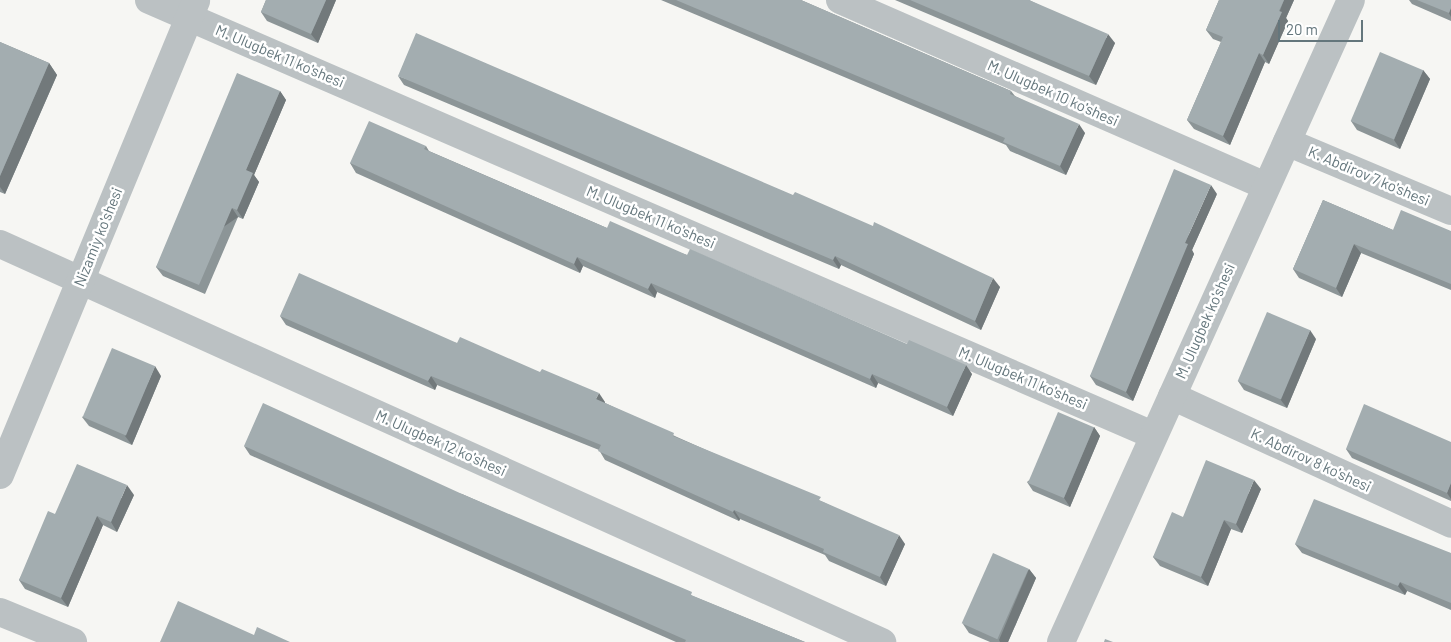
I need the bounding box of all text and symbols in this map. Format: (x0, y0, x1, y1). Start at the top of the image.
scale bar (1281, 10, 1366, 42)
text: 20 m (1286, 20, 1318, 38)
street label: M. Ulugbek 11 ko'shesi (213, 21, 347, 91)
street label: M. Ulugbek 10 ko'shesi (985, 56, 1121, 130)
street label: K. Abdirov 7 ko'shesi (1306, 142, 1432, 210)
street label: M. Ulugbek 11 ko'shesi (584, 182, 718, 252)
street label: Nizamiy ko'shesi (70, 185, 126, 289)
street label: M. Ulugbek ko'shesi (1171, 260, 1239, 382)
street label: M. Ulugbek 11 ko'shesi (956, 343, 1090, 413)
street label: M. Ulugbek 12 ko'shesi (373, 406, 509, 480)
street label: K. Abdirov 8 ko'shesi (1248, 424, 1374, 496)

